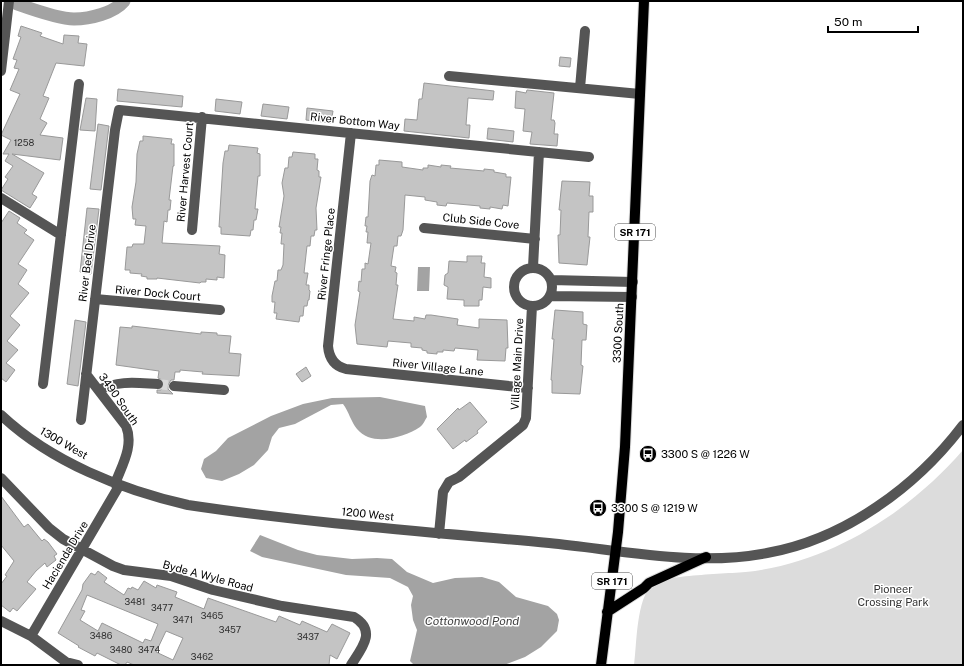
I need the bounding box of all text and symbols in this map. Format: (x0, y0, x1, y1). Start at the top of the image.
scale bar (828, 8, 918, 34)
text: 50 m (834, 15, 862, 29)
street label: River Bottom Way (310, 110, 400, 132)
street label: River Harvest Court (175, 122, 195, 222)
house number: 1258 (14, 137, 34, 148)
street label: River Fringe Place (315, 207, 337, 301)
street label: Club Side Cove (442, 211, 520, 231)
street label: River Bed Drive (76, 224, 98, 302)
road number: SR 171 (615, 224, 655, 240)
street label: River Dock Court (115, 283, 201, 303)
street label: 3300 South (610, 303, 626, 363)
street label: Village Main Drive (509, 318, 525, 410)
street label: River Village Lane (392, 356, 484, 378)
street label: 3490 South (97, 371, 141, 427)
street label: 1300 West (38, 425, 90, 461)
bus stop icon: 3300 S @ 1226 W (638, 444, 658, 464)
place label: 3300 S @ 1226 W (661, 448, 750, 460)
bus stop icon: 3300 S @ 1219 W (588, 498, 608, 518)
place label: 3300 S @ 1219 W (611, 502, 698, 514)
street label: 1200 West (341, 505, 395, 523)
street label: Hacienda Drive (40, 519, 90, 591)
street label: Byde A Wyle Road (162, 558, 254, 594)
road number: SR 171 (592, 573, 632, 589)
park label: Pioneer Crossing Park (857, 583, 929, 608)
house number: 3481 (125, 596, 145, 607)
house number: 3477 (151, 602, 173, 613)
house number: 3465 (201, 610, 224, 621)
house number: 3471 (173, 614, 193, 625)
water label: Cottonwood Pond (425, 614, 519, 628)
house number: 3457 (219, 624, 241, 635)
house number: 3486 (90, 630, 113, 641)
house number: 3437 (297, 631, 319, 642)
house number: 3480 (110, 644, 133, 655)
house number: 3474 (138, 644, 160, 655)
house number: 3462 (191, 651, 213, 662)

